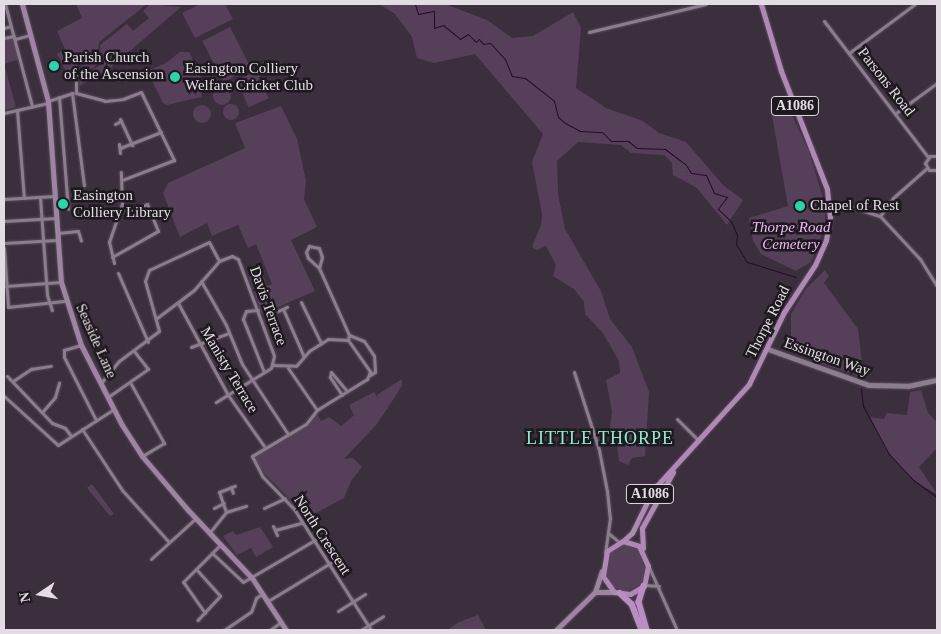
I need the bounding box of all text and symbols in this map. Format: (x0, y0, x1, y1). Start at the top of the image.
street label: Parsons Road (854, 44, 918, 120)
place label: Parish Church of the Ascension (64, 48, 165, 83)
place label: Easington Colliery Welfare Cricket Club (185, 59, 313, 94)
marker: Parish Church of the Ascension (48, 60, 60, 72)
marker: Easington Colliery Welfare Cricket Club (169, 71, 181, 83)
road number: A1086 (770, 94, 820, 118)
place label: Easington Colliery Library (73, 186, 171, 221)
place label: Chapel of Rest (810, 197, 899, 215)
marker: Easington Colliery Library (57, 198, 69, 210)
marker: Chapel of Rest (794, 200, 806, 212)
park label: Thorpe Road Cemetery (752, 218, 830, 253)
street label: Davis Terrace (245, 264, 291, 348)
street label: Thorpe Road (742, 283, 794, 361)
street label: Seaside Lane (72, 301, 120, 381)
street label: Manisty Terrace (196, 324, 262, 416)
street label: Essington Way (782, 334, 872, 380)
district label: LITTLE THORPE (524, 427, 676, 449)
road number: A1086 (625, 482, 675, 506)
street label: North Crescent (290, 492, 354, 578)
north arrow (15, 569, 65, 619)
text: N (16, 591, 33, 604)

